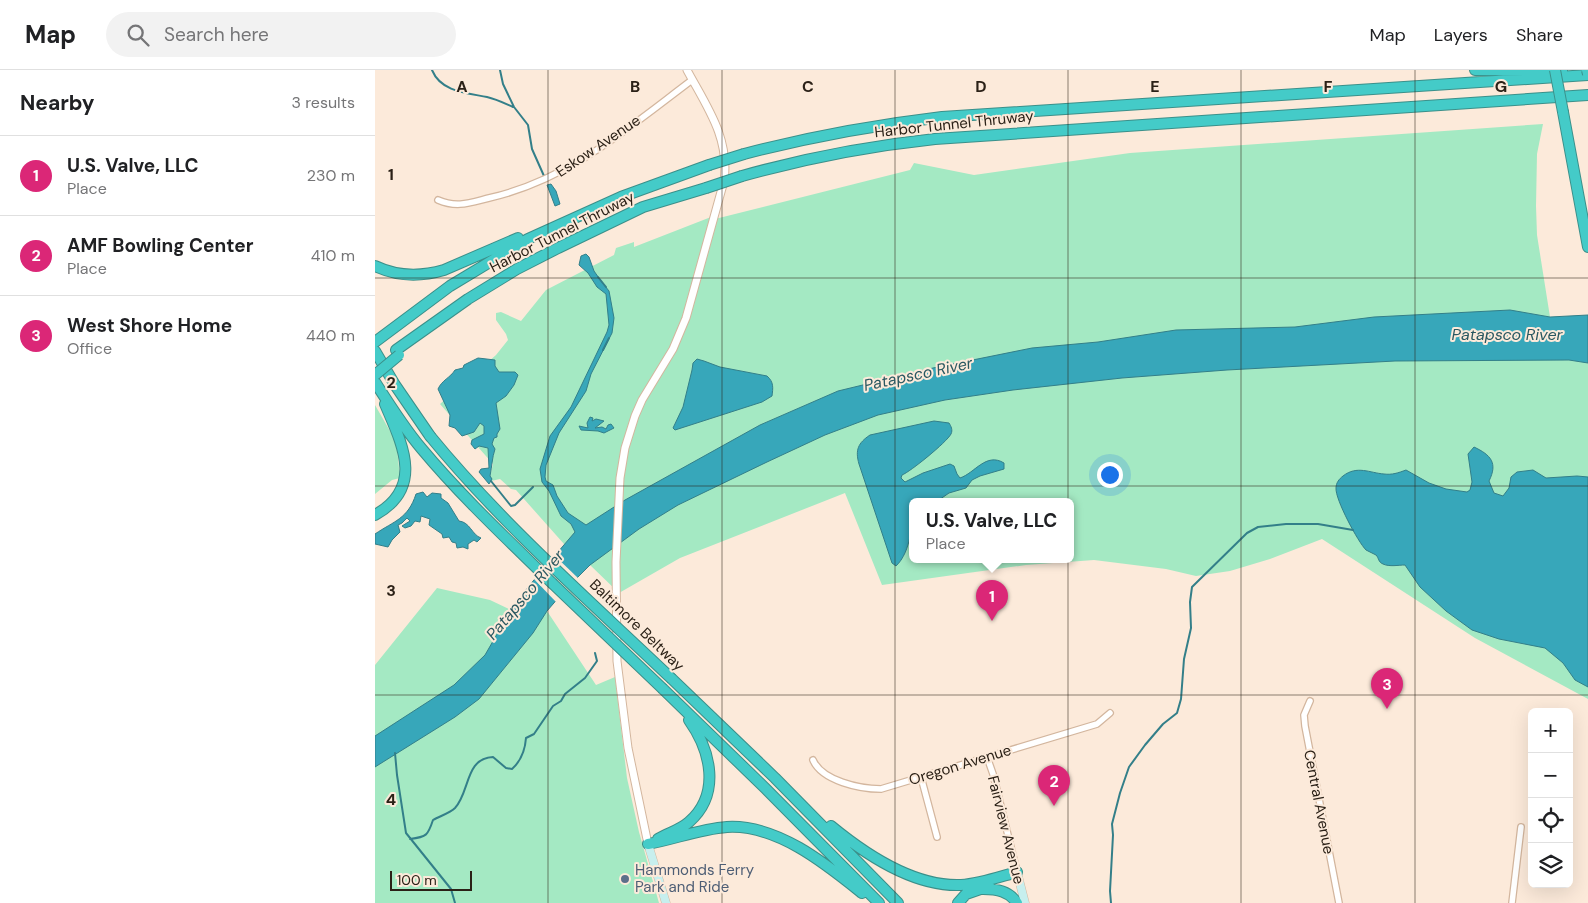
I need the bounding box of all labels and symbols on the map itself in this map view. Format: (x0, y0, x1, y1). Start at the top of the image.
text: A (456, 76, 468, 97)
text: B (630, 76, 640, 97)
text: C (802, 76, 814, 97)
text: D (975, 76, 987, 97)
text: E (1150, 76, 1160, 97)
text: F (1324, 76, 1333, 97)
text: G (1495, 76, 1507, 97)
street label: Harbor Tunnel Thruway (874, 106, 1035, 142)
street label: Eskow Avenue (552, 110, 644, 182)
text: 1 (388, 164, 394, 185)
street label: Harbor Tunnel Thruway (486, 187, 638, 277)
water label: Patapsco River (1452, 324, 1564, 345)
water label: Patapsco River (862, 352, 975, 396)
text: 2 (386, 372, 396, 393)
your location (1097, 462, 1123, 488)
water label: Patapsco River (481, 545, 569, 644)
street label: Baltimore Beltway (585, 575, 689, 676)
text: 3 (386, 580, 396, 601)
pin: 1 (976, 580, 1008, 621)
pin: 3 (1371, 668, 1403, 709)
street label: Oregon Avenue (906, 740, 1014, 790)
street label: Central Avenue (1299, 748, 1339, 856)
pin: 2 (1038, 765, 1070, 806)
street label: Fairview Avenue (983, 774, 1029, 886)
text: 4 (386, 789, 396, 810)
place label: Hammonds Ferry Park and Ride (635, 860, 755, 897)
scale bar (390, 868, 473, 891)
marker: Hammonds Ferry Park and Ride (619, 873, 631, 885)

